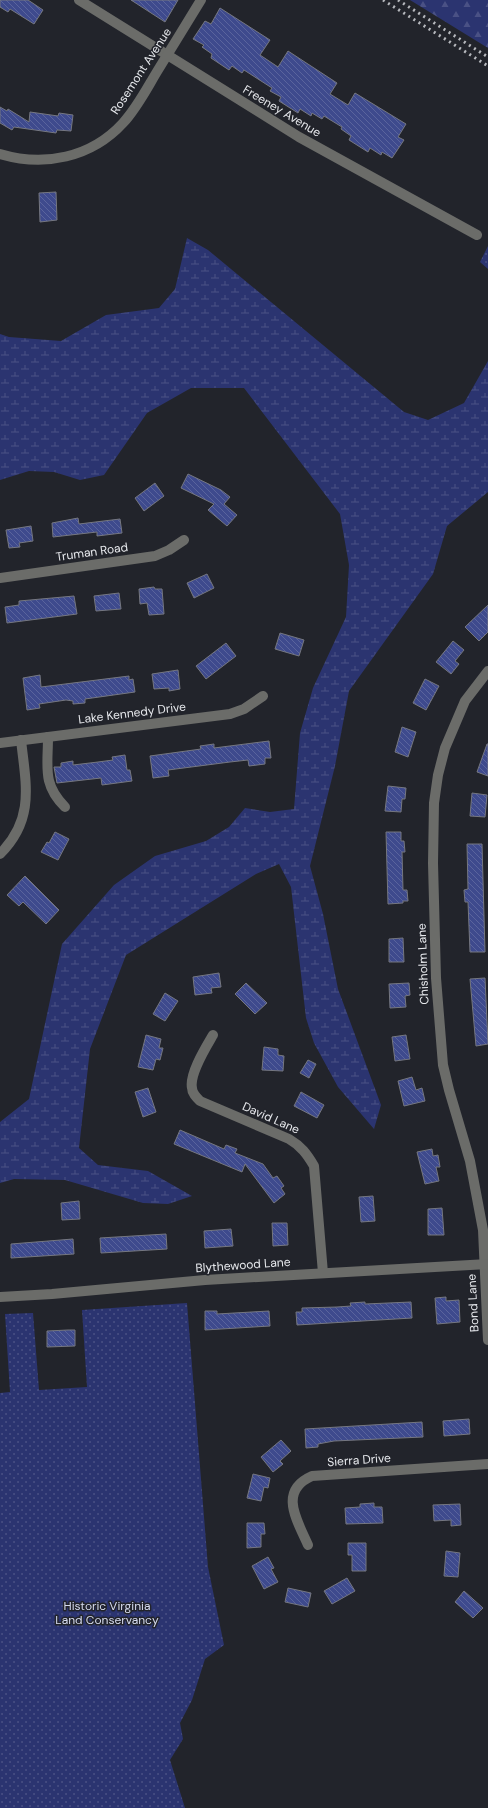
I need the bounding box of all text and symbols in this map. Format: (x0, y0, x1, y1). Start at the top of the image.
street label: Rosemont Avenue (107, 25, 175, 117)
street label: Freeney Avenue (240, 81, 324, 141)
street label: Truman Road (55, 539, 129, 565)
street label: Lake Kennedy Drive (77, 698, 187, 728)
street label: Chisholm Lane (414, 923, 432, 1005)
street label: David Lane (240, 1098, 302, 1138)
street label: Blythewood Lane (195, 1254, 291, 1276)
street label: Bond Lane (463, 1273, 483, 1333)
street label: Sierra Drive (327, 1450, 391, 1470)
park label: Historic Virginia Land Conservancy (55, 1598, 159, 1628)

